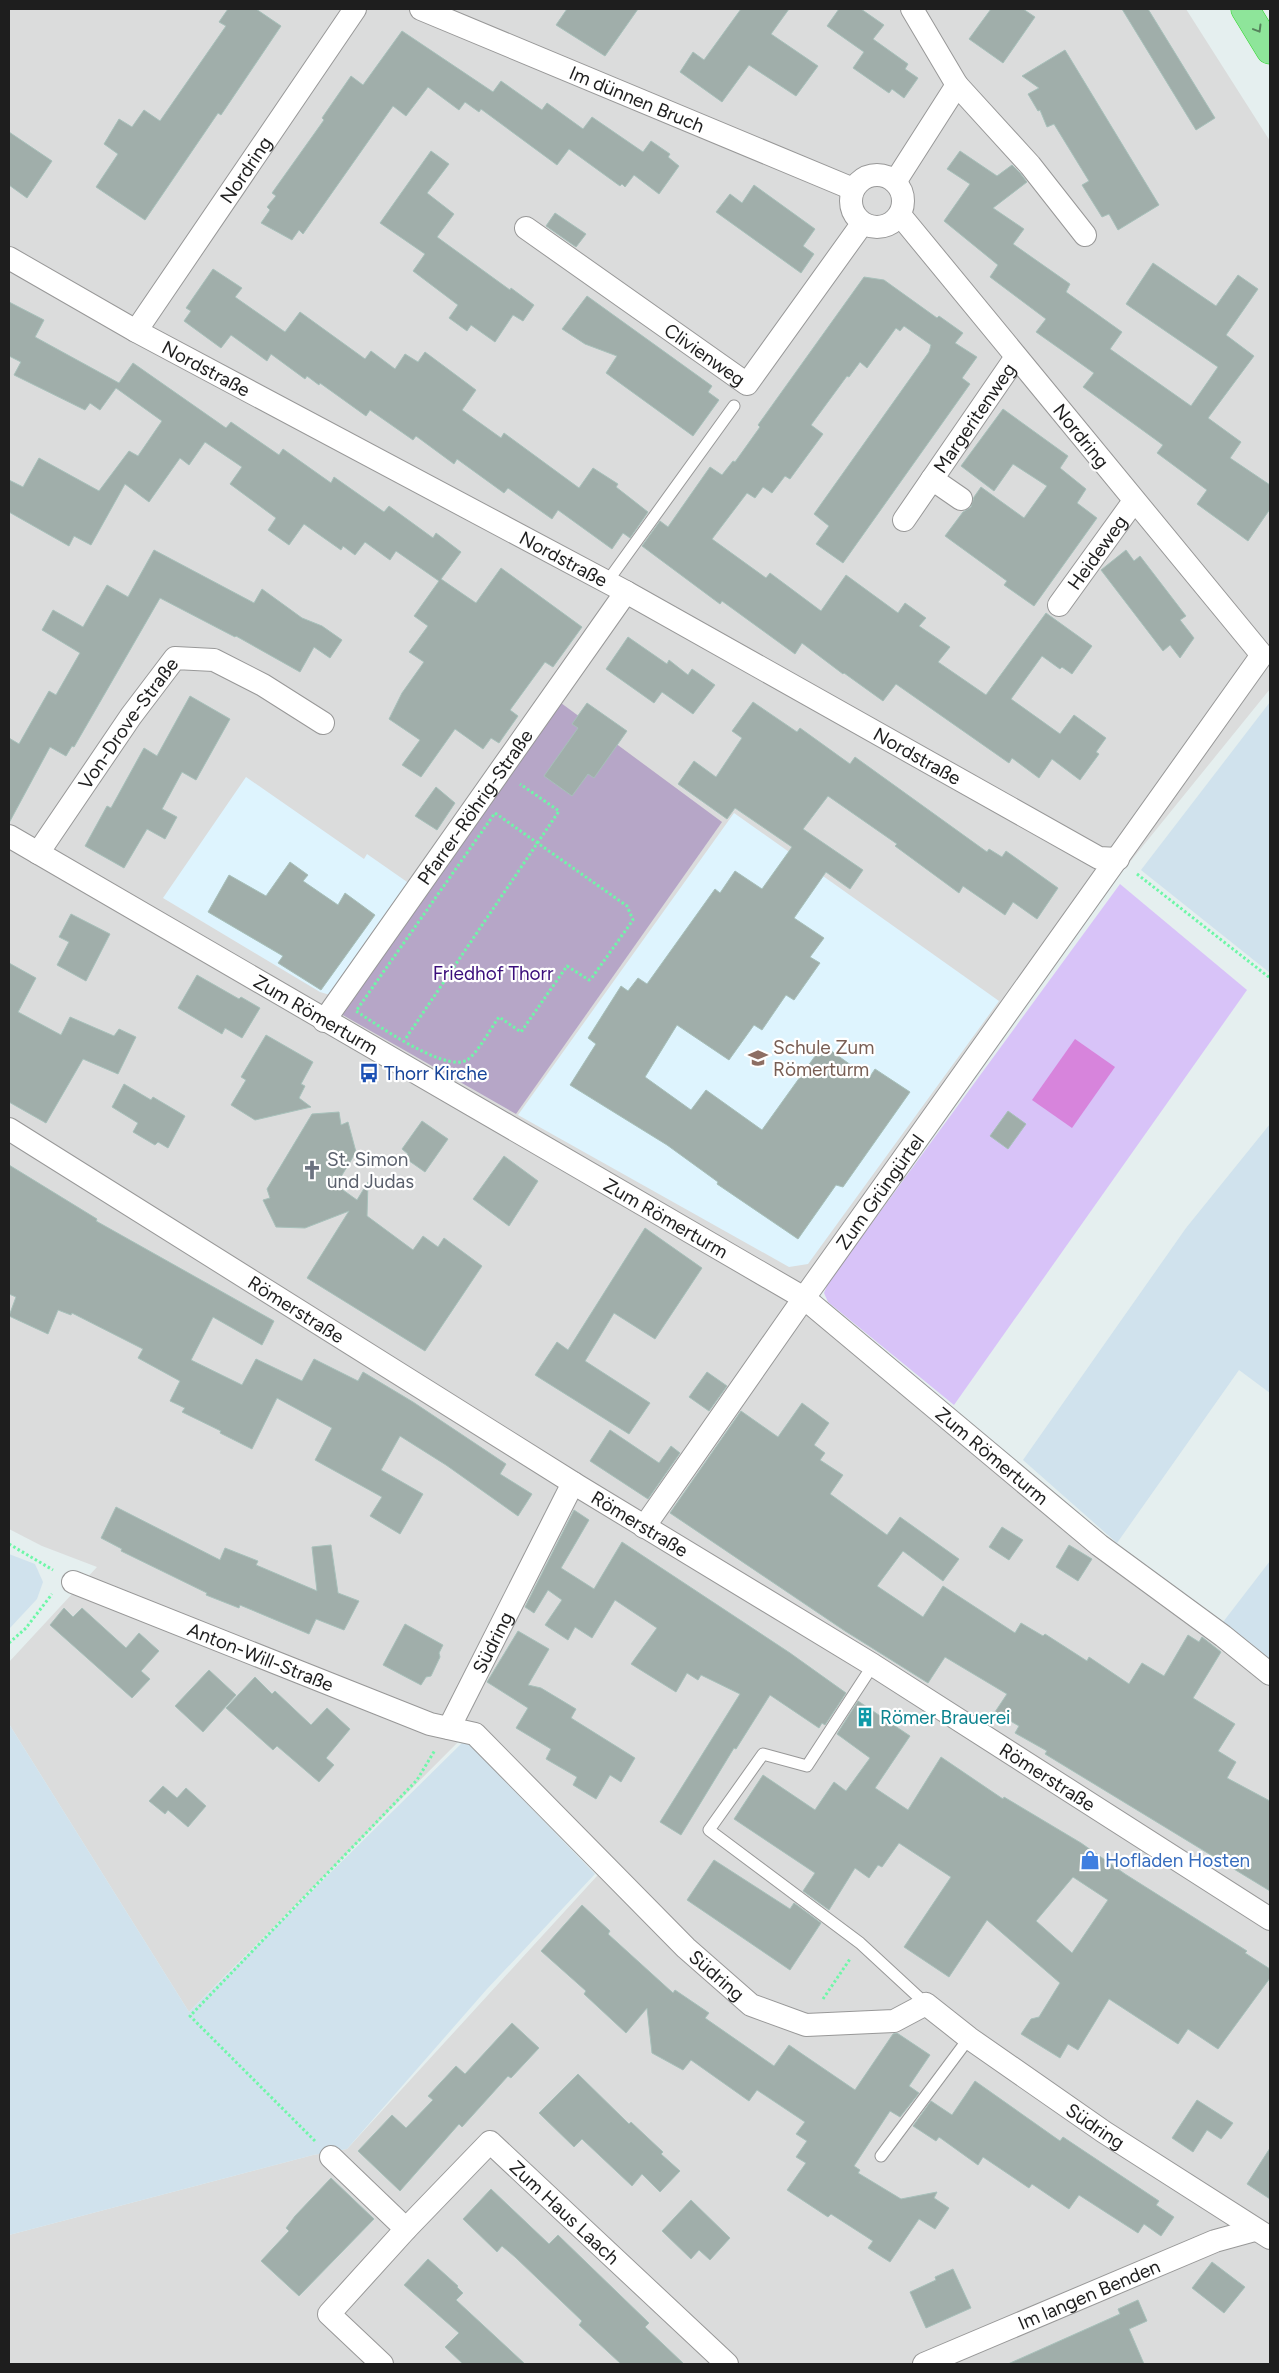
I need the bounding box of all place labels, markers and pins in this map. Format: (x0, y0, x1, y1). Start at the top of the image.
place label: Schule Zum Römerturm (773, 1036, 874, 1081)
school or university icon: Schule Zum Römerturm (747, 1047, 769, 1069)
bus stop icon: Thorr Kirche (358, 1062, 380, 1084)
place label: Thorr Kirche (384, 1062, 487, 1085)
place label: St. Simon und Judas (327, 1148, 414, 1193)
church icon: St. Simon und Judas (301, 1159, 323, 1181)
building icon: Römer Brauerei (854, 1706, 876, 1728)
place label: Römer Brauerei (880, 1706, 1010, 1729)
shop icon: Hofladen Hosten (1079, 1849, 1101, 1871)
place label: Hofladen Hosten (1105, 1849, 1250, 1872)

